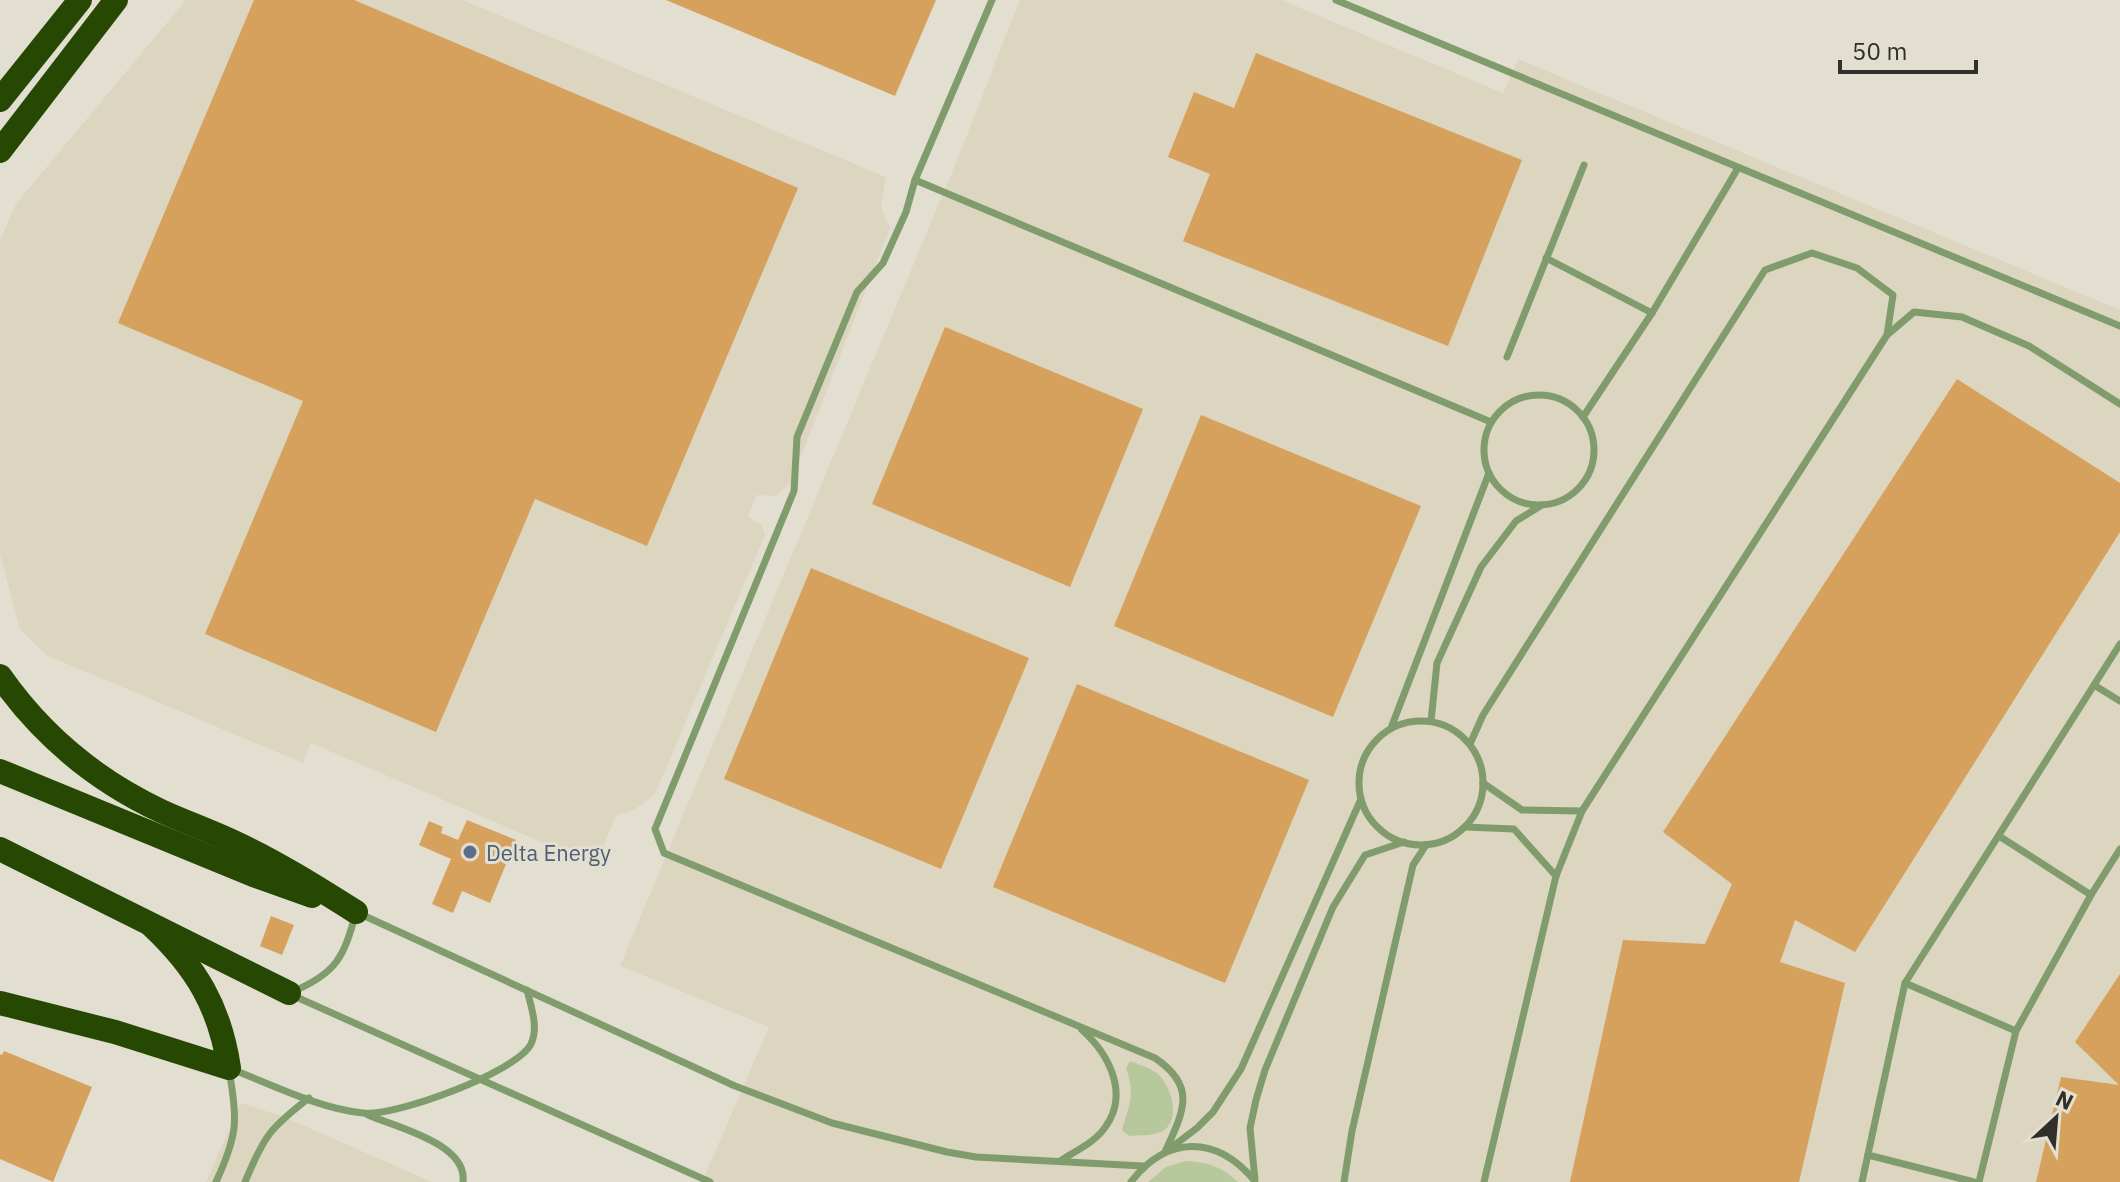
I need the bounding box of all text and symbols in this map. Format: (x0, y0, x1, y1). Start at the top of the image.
scale bar (1840, 24, 1976, 74)
text: 50 m (1852, 35, 1907, 67)
place label: Delta Energy (486, 838, 611, 867)
marker: Delta Energy (461, 843, 479, 861)
north arrow (2016, 1078, 2096, 1158)
text: N (2051, 1083, 2079, 1116)

